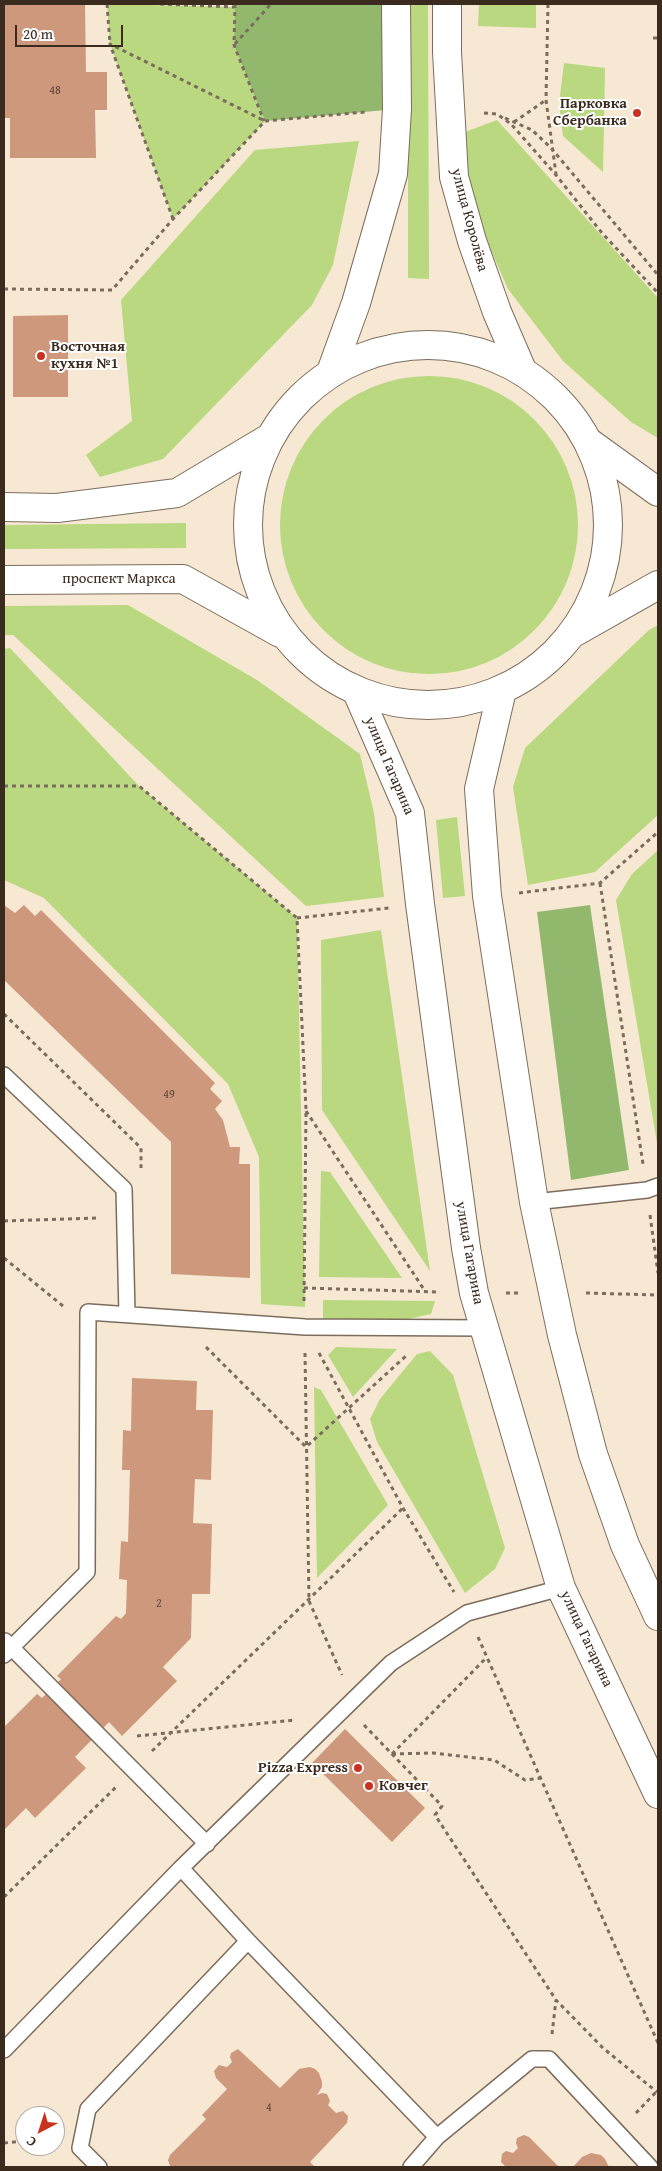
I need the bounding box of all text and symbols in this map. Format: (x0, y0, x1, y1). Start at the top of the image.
scale bar (18, 15, 125, 47)
text: 20 m (23, 23, 53, 44)
house number: 48 (49, 84, 61, 98)
place label: Парковка Сбербанка (553, 95, 627, 130)
marker: Парковка Сбербанка (631, 107, 643, 119)
street label: улица Королёва (447, 166, 491, 274)
place label: Восточная кухня №1 (51, 338, 125, 373)
marker: Восточная кухня №1 (35, 350, 47, 362)
street label: проспект Маркса (62, 570, 176, 588)
street label: улица Гагарина (360, 714, 418, 818)
house number: 49 (163, 1088, 175, 1102)
street label: улица Гагарина (451, 1200, 487, 1306)
street label: улица Гагарина (556, 1588, 616, 1690)
house number: 2 (156, 1597, 162, 1611)
place label: Pizza Express (258, 1759, 348, 1777)
marker: Pizza Express (352, 1762, 364, 1774)
place label: Ковчег (379, 1777, 428, 1795)
marker: Ковчег (363, 1780, 375, 1792)
house number: 4 (266, 2101, 272, 2115)
north arrow (15, 2106, 65, 2156)
text: С (22, 2132, 40, 2152)

